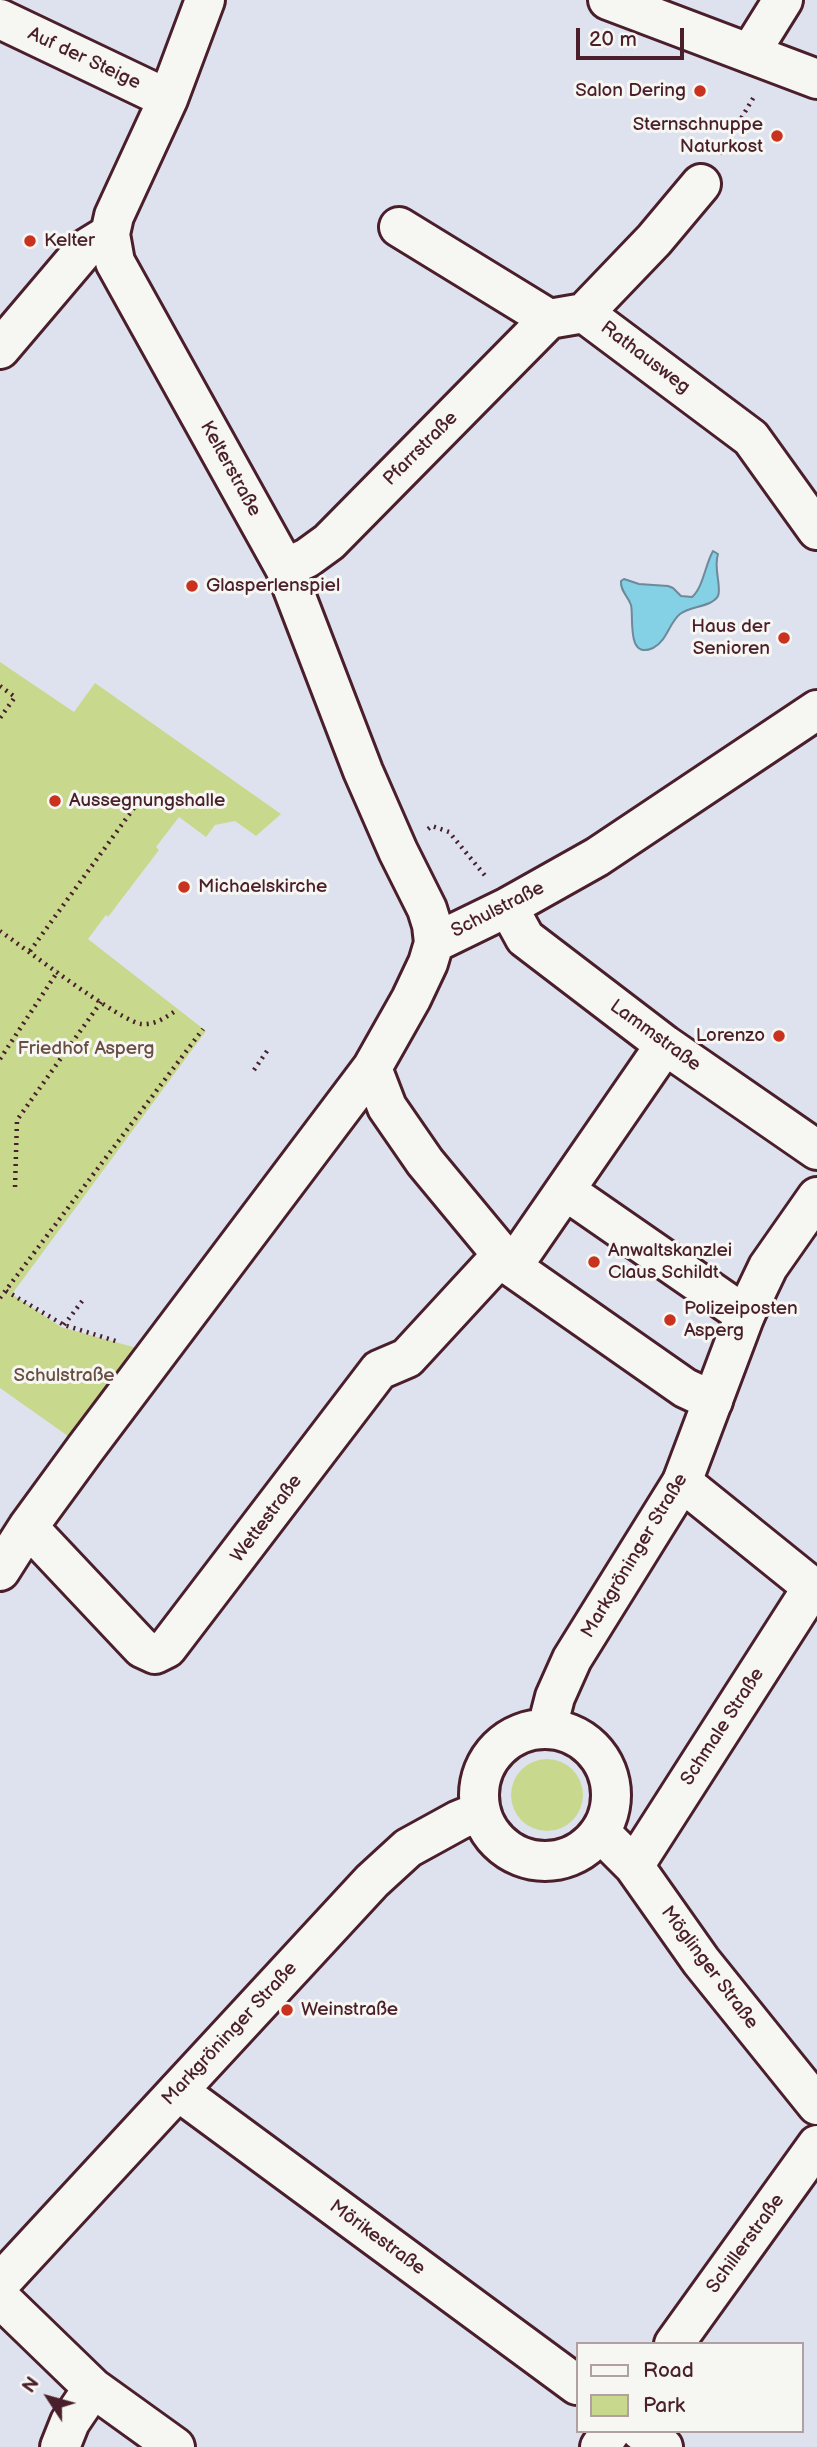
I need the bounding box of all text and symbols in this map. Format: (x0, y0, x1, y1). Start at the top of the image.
scale bar (579, 14, 688, 58)
street label: Auf der Steige (24, 23, 144, 95)
text: 20 m (589, 27, 637, 52)
place label: Salon Dering (575, 80, 686, 102)
marker: Salon Dering (692, 83, 708, 99)
place label: Sternschnuppe Naturkost (633, 114, 763, 158)
marker: Sternschnuppe Naturkost (769, 128, 785, 144)
place label: Kelter (44, 230, 95, 252)
marker: Kelter (22, 233, 38, 249)
street label: Rathausweg (596, 317, 694, 399)
street label: Pfarrstraße (379, 407, 463, 491)
street label: Kelterstraße (195, 417, 265, 521)
place label: Glasperlenspiel (206, 575, 340, 597)
marker: Glasperlenspiel (184, 578, 200, 594)
place label: Haus der Senioren (691, 616, 770, 660)
marker: Haus der Senioren (776, 630, 792, 646)
place label: Aussegnungshalle (69, 790, 225, 812)
marker: Aussegnungshalle (47, 793, 63, 809)
place label: Michaelskirche (198, 876, 327, 898)
street label: Schulstraße (448, 877, 548, 943)
marker: Michaelskirche (176, 879, 192, 895)
street label: Lammstraße (605, 995, 705, 1077)
place label: Lorenzo (696, 1025, 765, 1047)
marker: Lorenzo (771, 1028, 787, 1044)
park label: Friedhof Asperg (17, 1038, 155, 1060)
place label: Anwaltskanzlei Claus Schildt (608, 1240, 732, 1284)
marker: Anwaltskanzlei Claus Schildt (586, 1254, 602, 1270)
place label: Polizeiposten Asperg (684, 1298, 798, 1342)
marker: Polizeiposten Asperg (662, 1312, 678, 1328)
park label: Schulstraße (13, 1365, 115, 1387)
street label: Markgröninger Straße (577, 1470, 693, 1642)
street label: Wettestraße (227, 1471, 307, 1567)
street label: Schmale Straße (677, 1664, 769, 1790)
street label: Möglinger Straße (655, 1902, 763, 2034)
street label: Markgröninger Straße (158, 1958, 302, 2110)
place label: Weinstraße (301, 1999, 398, 2021)
marker: Weinstraße (279, 2002, 295, 2018)
street label: Schillerstraße (702, 2190, 790, 2298)
street label: Mörikestraße (325, 2196, 429, 2280)
legend (576, 2342, 803, 2433)
text: Road (643, 2358, 694, 2383)
north arrow (14, 2363, 84, 2433)
text: N (18, 2373, 45, 2398)
text: Park (643, 2393, 685, 2418)

